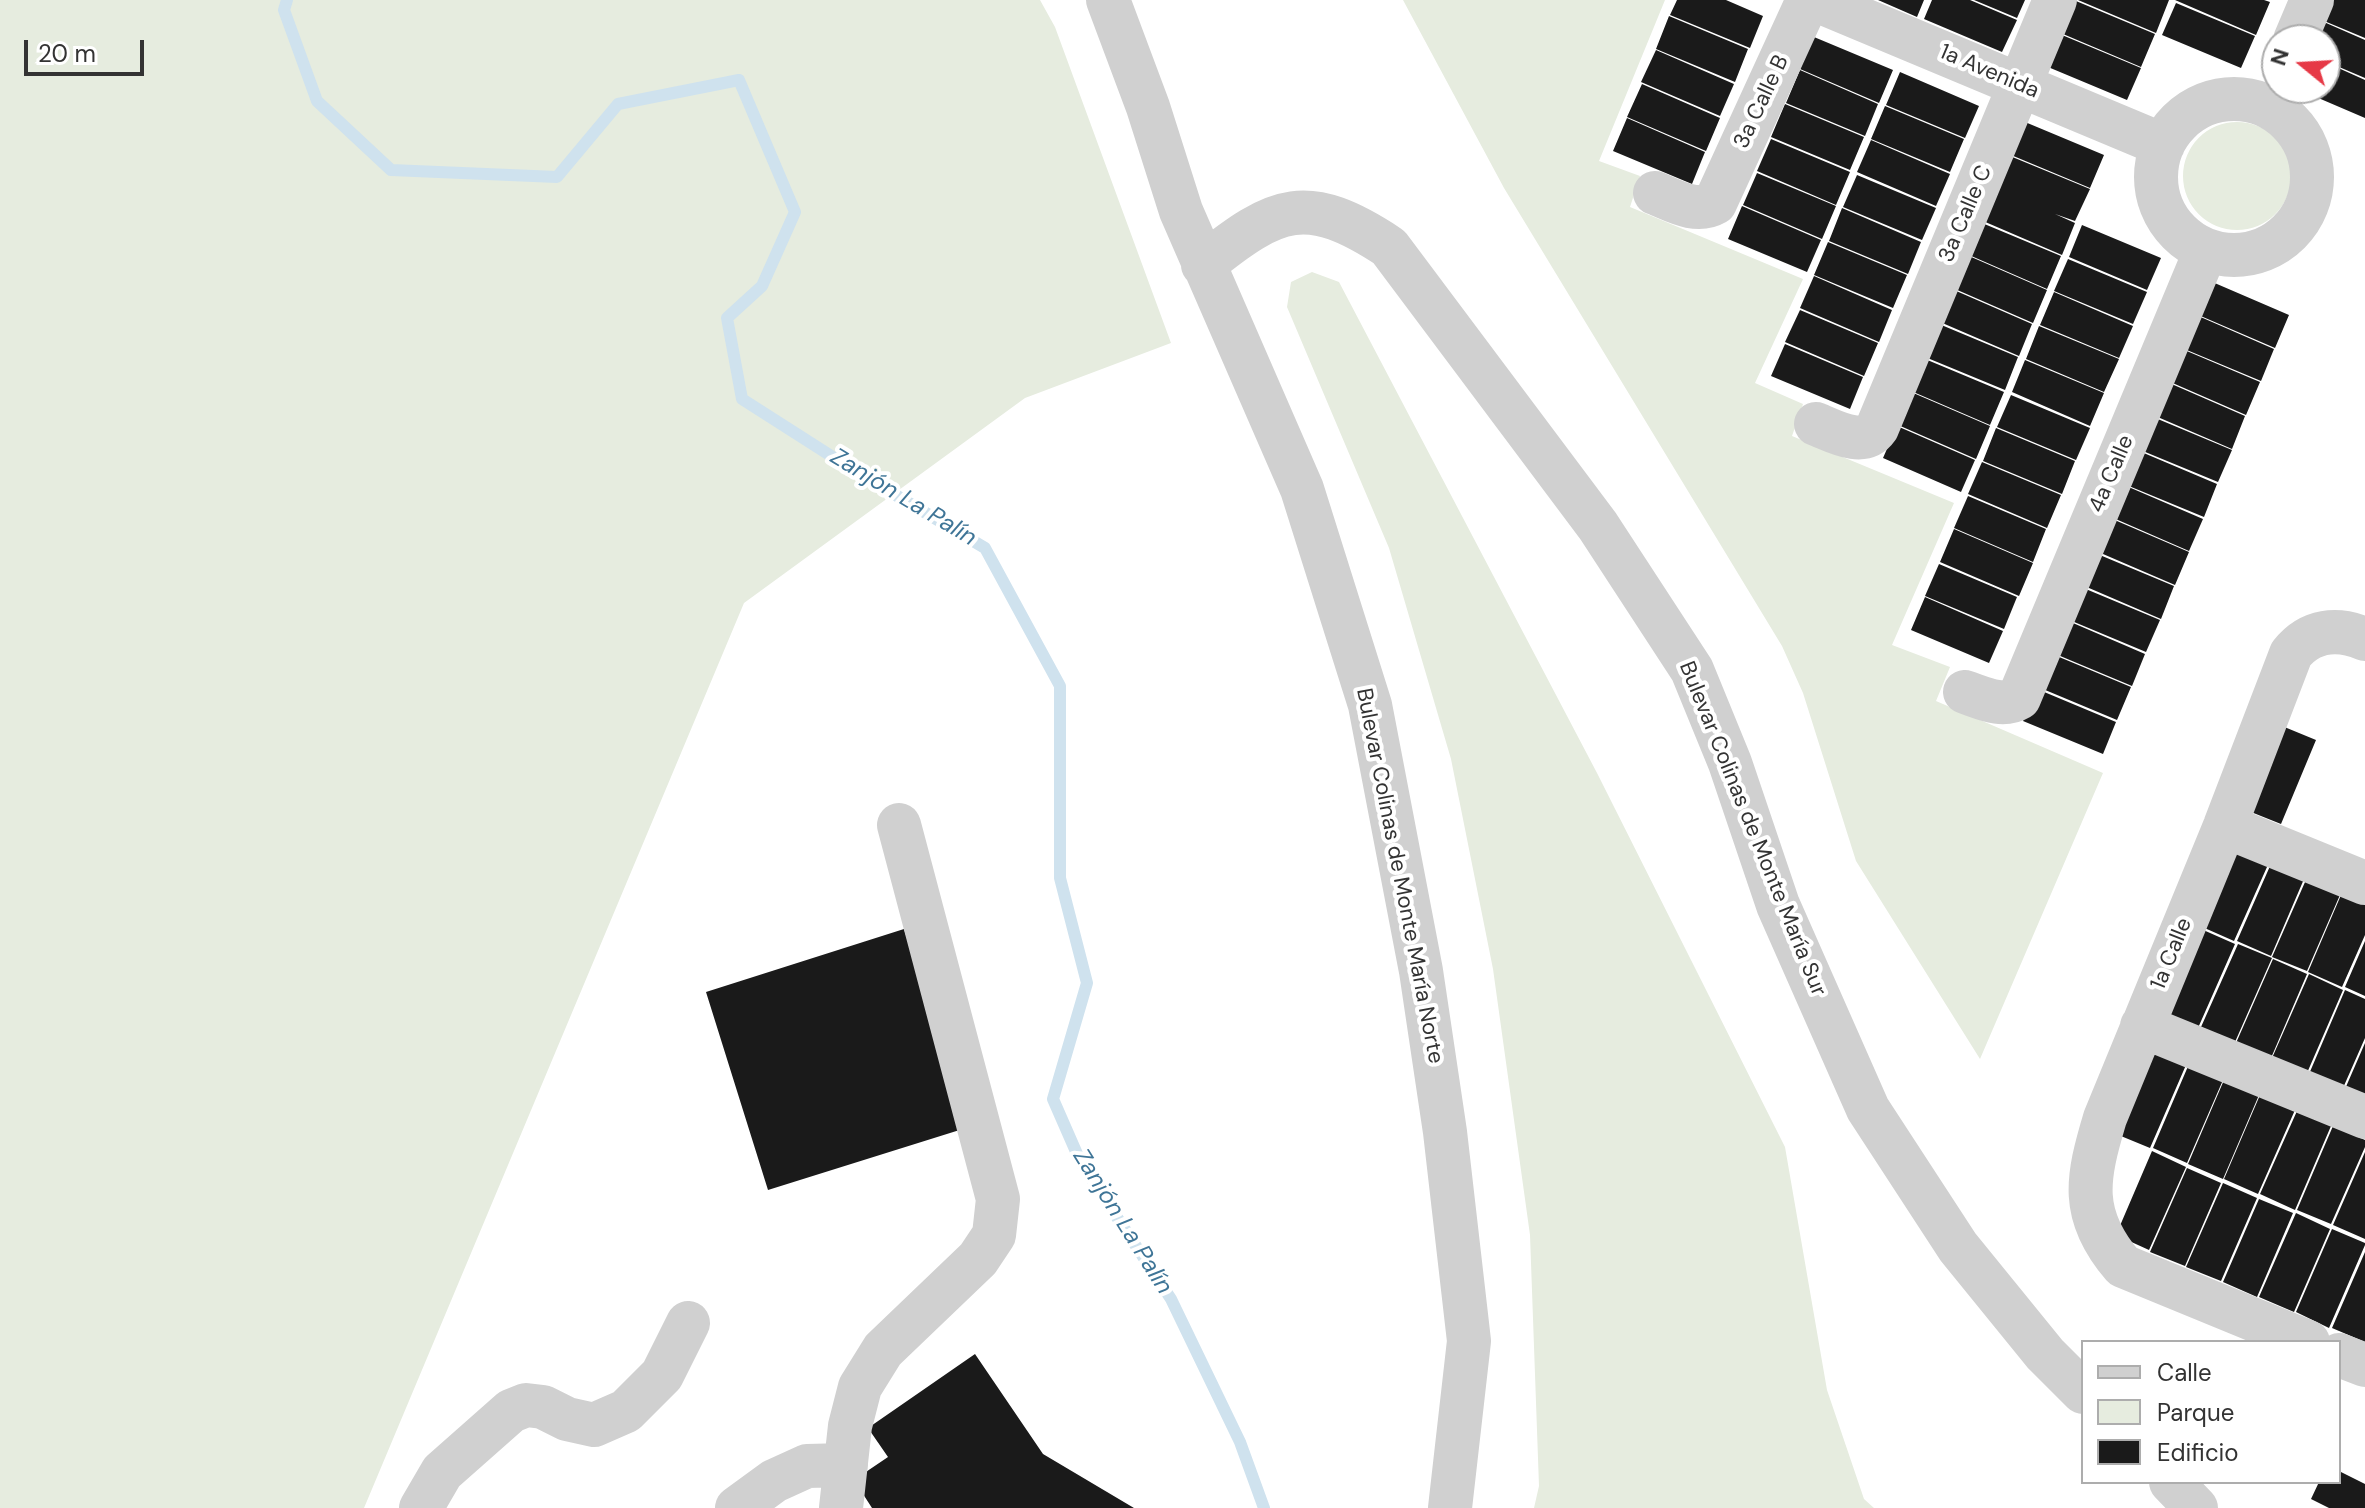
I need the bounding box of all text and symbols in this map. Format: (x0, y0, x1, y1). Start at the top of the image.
scale bar (28, 24, 148, 74)
north arrow (2261, 24, 2341, 104)
text: 20 m (38, 38, 96, 69)
street label: 1a Avenida (1935, 39, 2043, 105)
text: N (2263, 45, 2296, 69)
street label: 3a Calle B (1729, 51, 1795, 153)
street label: 3a Calle C (1934, 162, 1998, 266)
street label: 4a Calle (2084, 431, 2140, 517)
water label: Zanjón La Palín (825, 443, 981, 553)
street label: Bulevar Colinas de Monte María Sur (1673, 658, 1831, 1000)
street label: Bulevar Colinas de Monte María Norte (1350, 686, 1448, 1066)
street label: 1a Calle (2146, 914, 2198, 994)
water label: Zanjón La Palín (1066, 1144, 1178, 1300)
legend (2081, 1340, 2341, 1484)
text: Calle (2157, 1357, 2212, 1388)
text: Parque (2157, 1397, 2234, 1428)
text: Edificio (2157, 1437, 2239, 1468)

